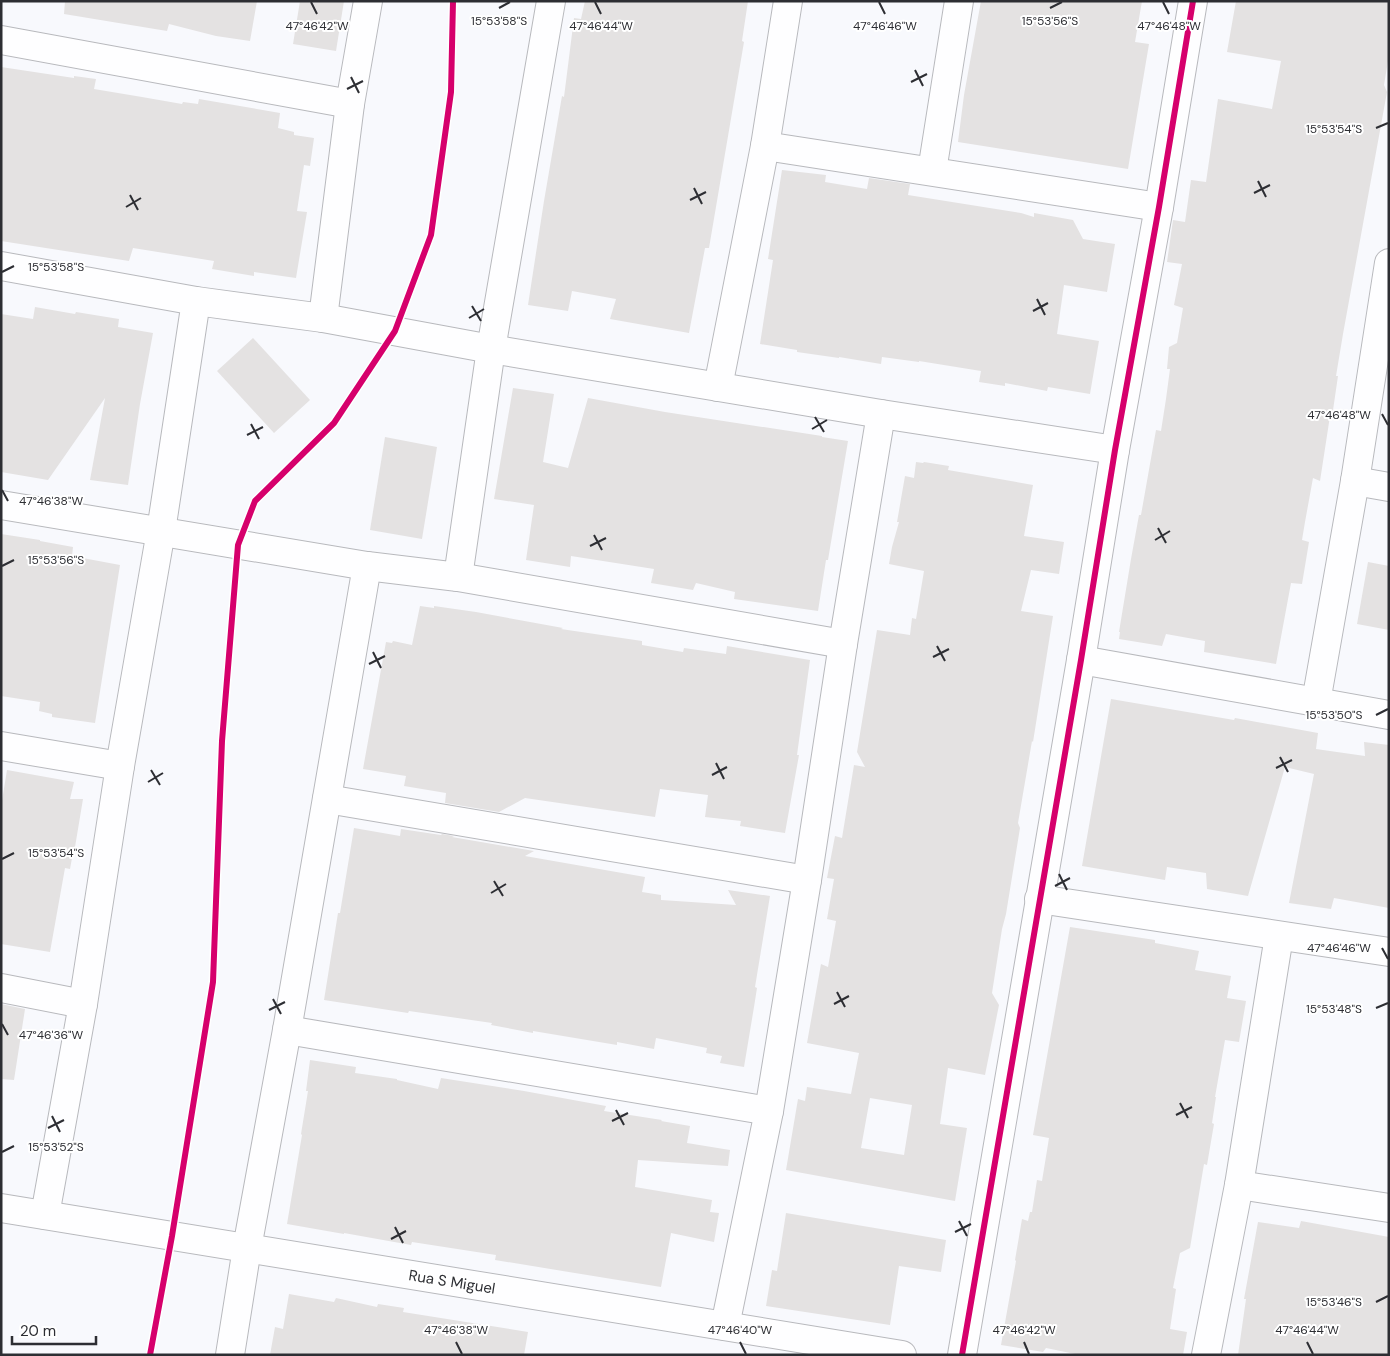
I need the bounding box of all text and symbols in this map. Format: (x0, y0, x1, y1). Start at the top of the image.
text: 15°53'58"S (471, 13, 527, 29)
text: 15°53'56"S (1022, 13, 1078, 29)
text: 47°46'42"W (285, 18, 349, 34)
text: 47°46'44"W (569, 18, 633, 34)
text: 47°46'46"W (853, 18, 917, 34)
text: 47°46'48"W (1137, 18, 1201, 34)
text: 15°53'54"S (1306, 121, 1362, 137)
text: 15°53'58"S (28, 259, 84, 275)
text: 47°46'48"W (1307, 407, 1371, 423)
text: 47°46'38"W (19, 493, 83, 509)
text: 15°53'56"S (28, 552, 84, 568)
text: 15°53'50"S (1305, 707, 1363, 723)
text: 15°53'54"S (28, 845, 84, 861)
text: 47°46'46"W (1307, 940, 1371, 956)
text: 15°53'48"S (1306, 1001, 1362, 1017)
text: 47°46'36"W (19, 1027, 84, 1043)
text: 15°53'52"S (28, 1139, 84, 1155)
street label: Rua S Miguel (407, 1265, 497, 1299)
text: 15°53'46"S (1306, 1294, 1362, 1310)
scale bar (12, 1314, 96, 1346)
text: 20 m (20, 1321, 56, 1341)
text: 47°46'38"W (424, 1322, 488, 1338)
text: 47°46'40"W (708, 1322, 773, 1338)
text: 47°46'42"W (992, 1322, 1056, 1338)
text: 47°46'44"W (1275, 1322, 1339, 1338)

